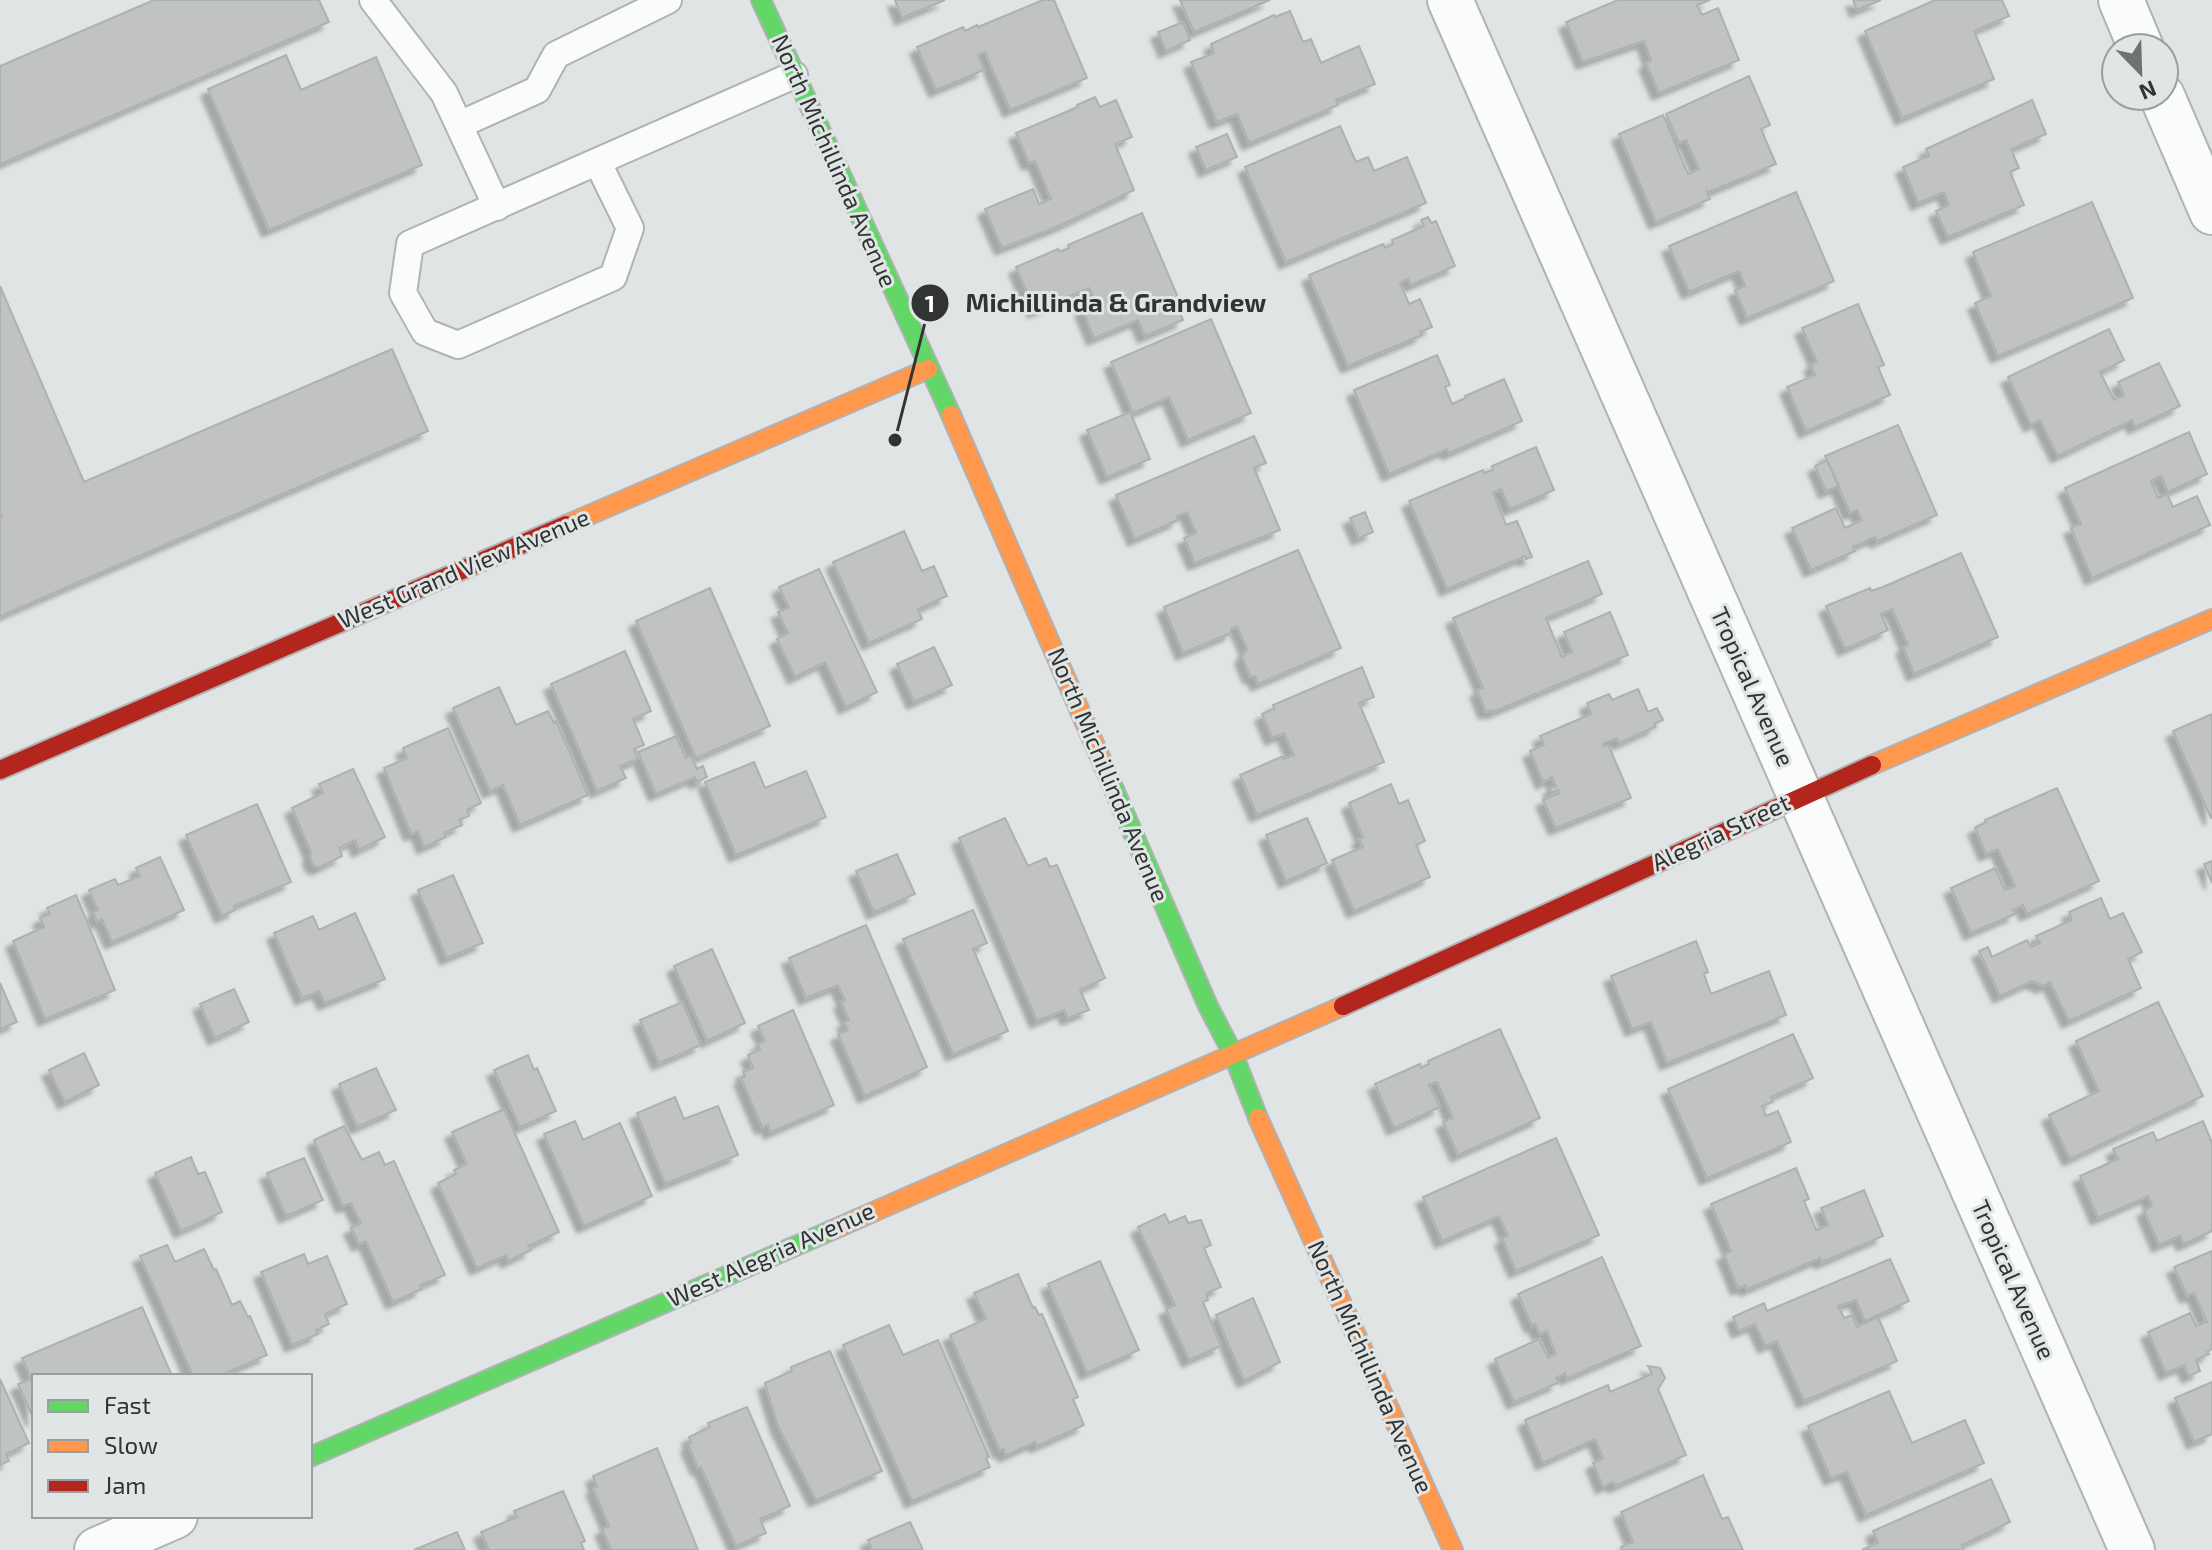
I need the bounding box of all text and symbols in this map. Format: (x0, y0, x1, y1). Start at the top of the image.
street label: North Michillinda Avenue (766, 30, 904, 291)
north arrow (2100, 32, 2180, 112)
text: N (2136, 76, 2161, 106)
callout: Michillinda & Grandview (910, 278, 1282, 328)
text: Michillinda & Grandview (966, 286, 1266, 317)
text: 1 (925, 288, 935, 317)
street label: West Grand View Avenue (333, 501, 593, 634)
street label: Tropical Avenue (1705, 602, 1801, 770)
street label: North Michillinda Avenue (1043, 643, 1176, 906)
street label: Alegria Street (1647, 787, 1794, 876)
street label: West Alegria Avenue (662, 1195, 878, 1312)
street label: Tropical Avenue (1966, 1195, 2062, 1363)
street label: North Michillinda Avenue (1302, 1236, 1440, 1497)
legend (32, 1374, 312, 1518)
text: Fast (104, 1390, 151, 1419)
text: Slow (104, 1430, 158, 1459)
text: Jam (104, 1470, 146, 1499)

